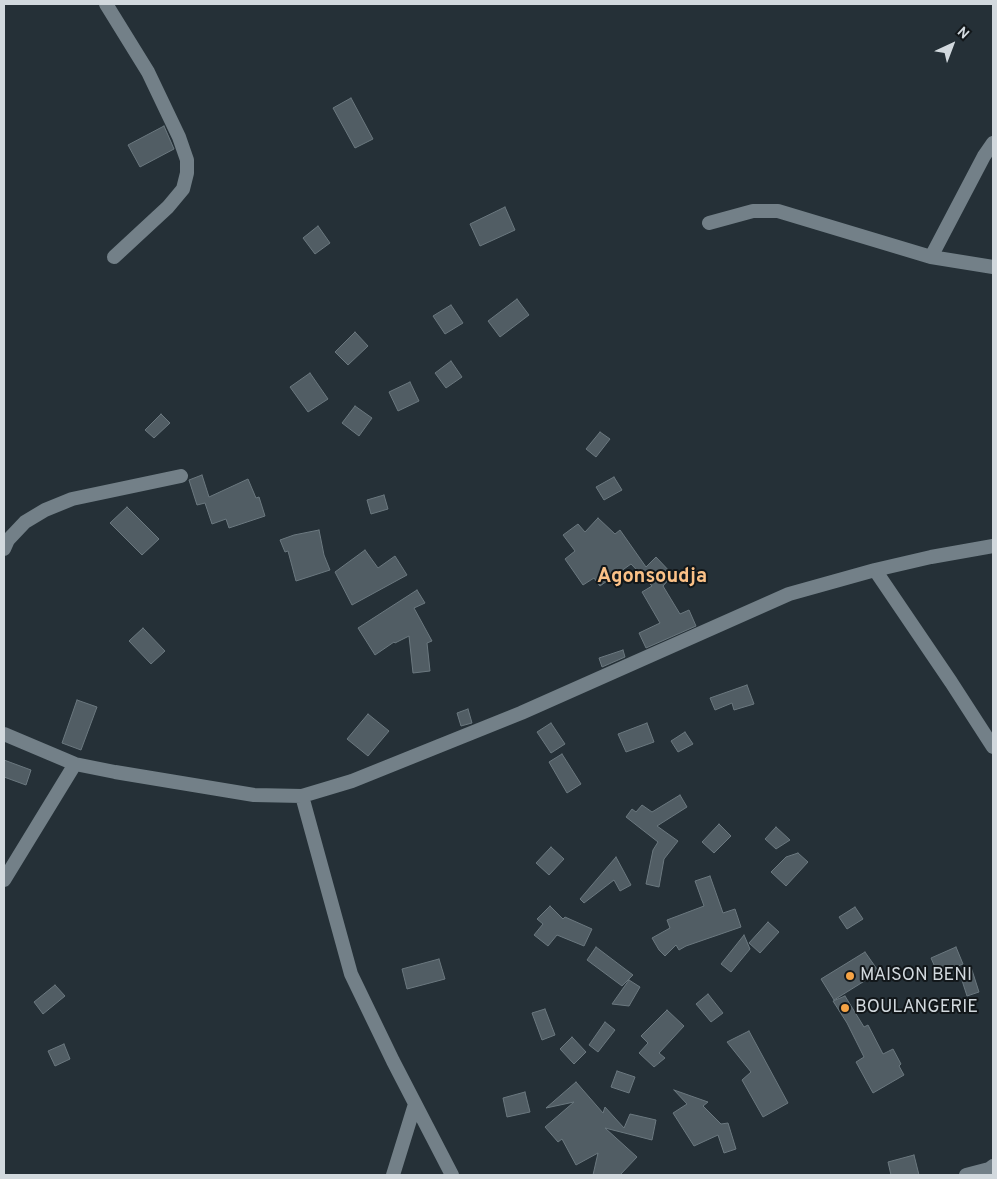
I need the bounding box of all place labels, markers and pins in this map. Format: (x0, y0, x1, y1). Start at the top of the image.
place label: MAISON BENI (860, 965, 972, 987)
marker: MAISON BENI (844, 970, 856, 982)
place label: BOULANGERIE (855, 997, 978, 1019)
marker: BOULANGERIE (839, 1002, 851, 1014)

